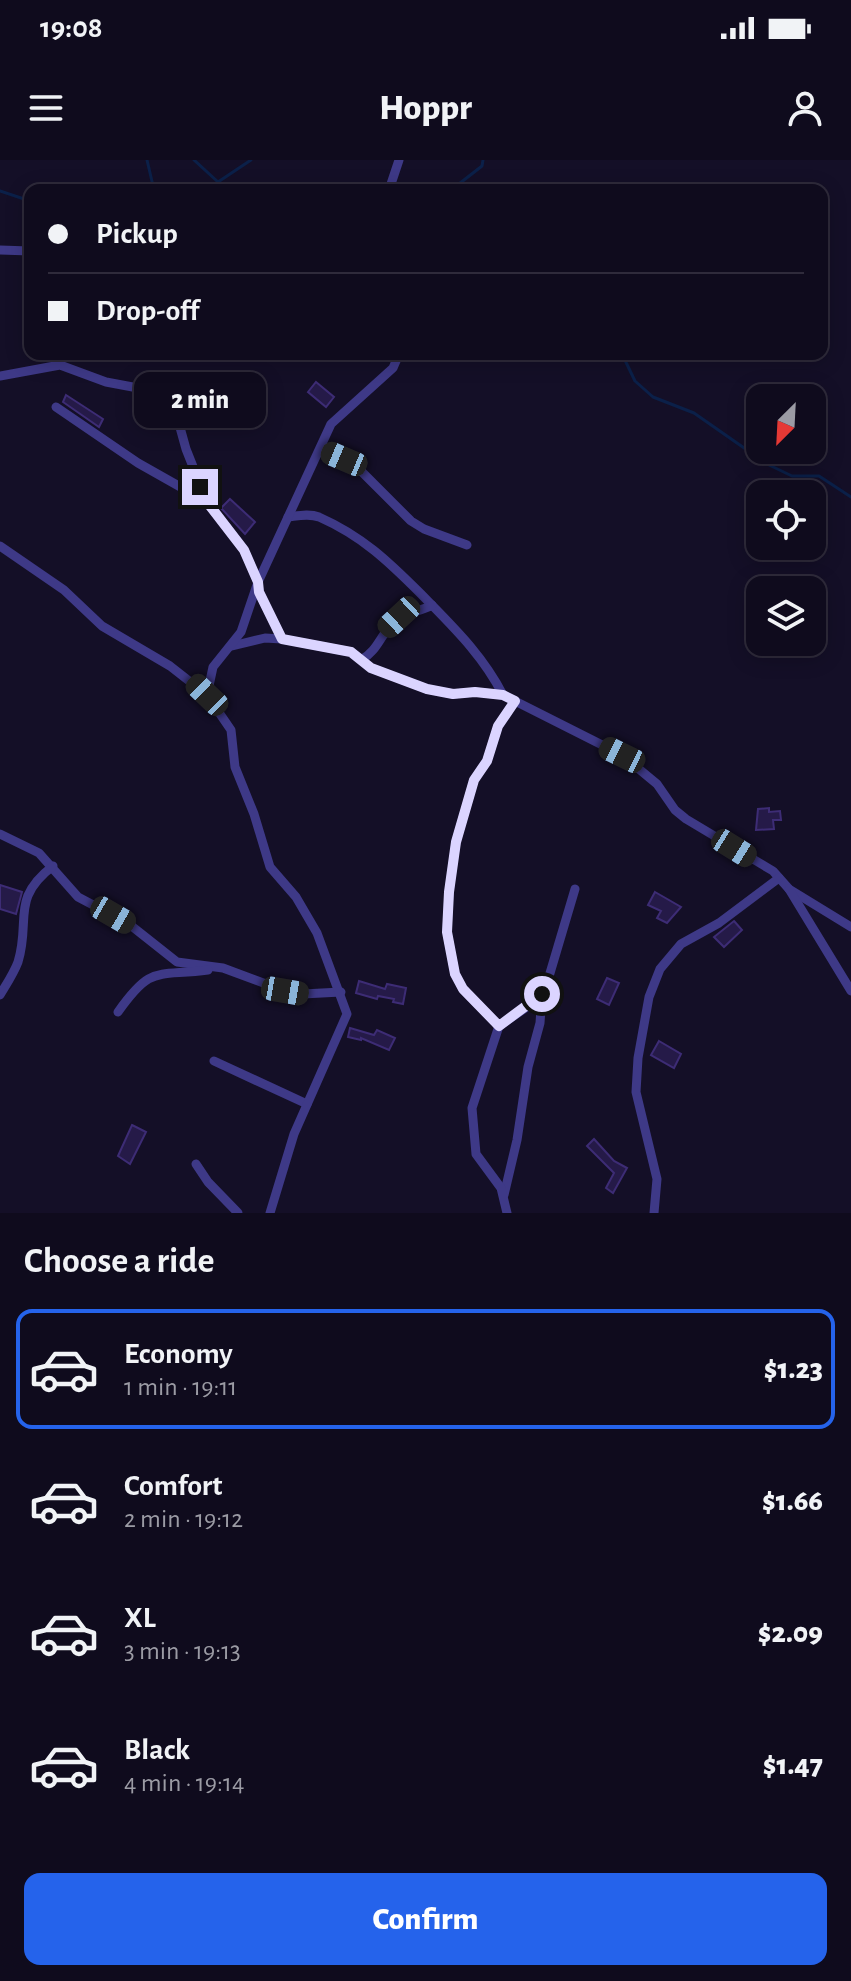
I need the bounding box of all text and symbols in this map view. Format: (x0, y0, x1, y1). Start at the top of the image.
text: 19:08 (40, 13, 103, 43)
icon: menu (24, 86, 68, 130)
icon: person (783, 86, 827, 130)
text: Hoppr (379, 90, 472, 126)
text: Pickup (96, 219, 178, 249)
text: Drop-off (96, 296, 199, 326)
callout: 2 min (134, 371, 266, 427)
north arrow (746, 384, 826, 464)
map controls (746, 384, 826, 656)
text: 2 min (171, 387, 229, 413)
car (317, 439, 371, 479)
route end (182, 469, 218, 505)
button: locate (746, 480, 826, 560)
button: layers (746, 576, 826, 656)
car (373, 592, 425, 642)
car (181, 670, 233, 720)
car (595, 734, 649, 776)
car (707, 825, 761, 871)
car (86, 893, 140, 937)
car (259, 975, 311, 1007)
route start (524, 976, 560, 1012)
text: Choose a ride (24, 1243, 214, 1279)
icon: car (28, 1333, 100, 1405)
text: Economy (124, 1339, 233, 1369)
text: $1.23 (764, 1354, 823, 1384)
text: 1 min · 19:11 (124, 1374, 237, 1400)
icon: car (28, 1465, 100, 1537)
text: Comfort (124, 1471, 223, 1501)
text: $1.66 (762, 1486, 823, 1516)
text: 2 min · 19:12 (124, 1506, 243, 1532)
icon: car (28, 1597, 100, 1669)
text: XL (124, 1603, 156, 1633)
text: $2.09 (758, 1618, 823, 1648)
text: 3 min · 19:13 (124, 1638, 241, 1664)
icon: car (28, 1729, 100, 1801)
text: Black (124, 1735, 190, 1765)
text: $1.47 (763, 1750, 823, 1780)
text: 4 min · 19:14 (124, 1770, 244, 1796)
button: Confirm (24, 1873, 827, 1965)

